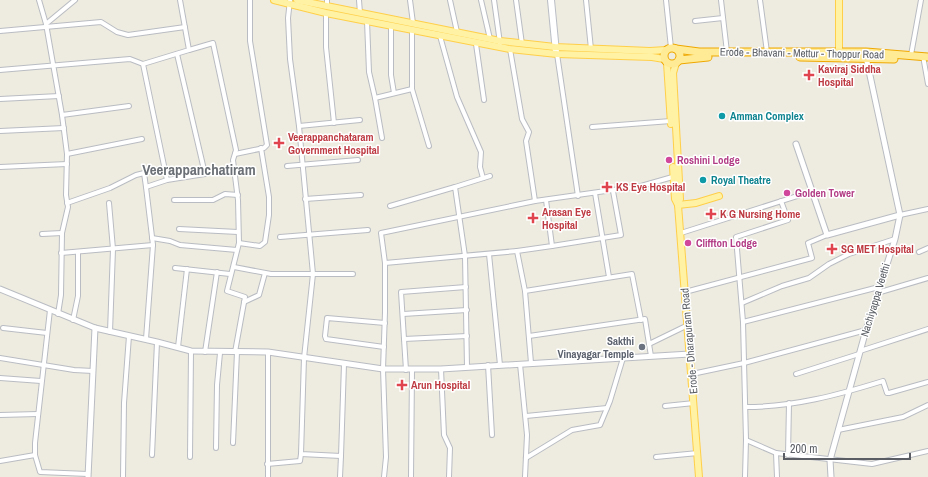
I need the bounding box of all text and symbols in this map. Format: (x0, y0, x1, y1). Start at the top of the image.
street label: Erode - Bhavani - Mettur - Thoppur Road (720, 45, 884, 61)
place label: Kaviraj Siddha Hospital (818, 62, 881, 89)
marker: Kaviraj Siddha Hospital (803, 69, 815, 81)
place label: Amman Complex (730, 109, 804, 123)
marker: Amman Complex (717, 111, 727, 121)
place label: Veerappanchataram Government Hospital (288, 130, 379, 157)
marker: Veerappanchataram Government Hospital (273, 137, 285, 149)
place label: Roshini Lodge (677, 153, 740, 167)
marker: Roshini Lodge (664, 155, 674, 165)
district label: Veerappanchatiram (142, 159, 256, 180)
place label: Royal Theatre (711, 173, 771, 187)
marker: Royal Theatre (698, 175, 708, 185)
place label: KS Eye Hospital (616, 180, 685, 194)
marker: KS Eye Hospital (601, 181, 613, 193)
place label: Golden Tower (795, 186, 855, 200)
marker: Golden Tower (782, 188, 792, 198)
place label: Arasan Eye Hospital (542, 205, 591, 232)
place label: K G Nursing Home (720, 207, 800, 221)
marker: K G Nursing Home (705, 208, 717, 220)
marker: Arasan Eye Hospital (527, 212, 539, 224)
place label: Cliffton Lodge (696, 236, 757, 250)
marker: Cliffton Lodge (683, 238, 693, 248)
place label: SG MET Hospital (841, 242, 914, 256)
marker: SG MET Hospital (826, 243, 838, 255)
street label: Nachiyappa Veethi (857, 262, 893, 338)
street label: Erode - Dharapuram Road (677, 287, 701, 395)
place label: Sakthi Vinayagar Temple (558, 334, 634, 361)
marker: Sakthi Vinayagar Temple (637, 342, 647, 352)
place label: Arun Hospital (411, 378, 470, 392)
marker: Arun Hospital (396, 379, 408, 391)
scale bar (784, 435, 910, 461)
text: 200 m (790, 441, 817, 457)

